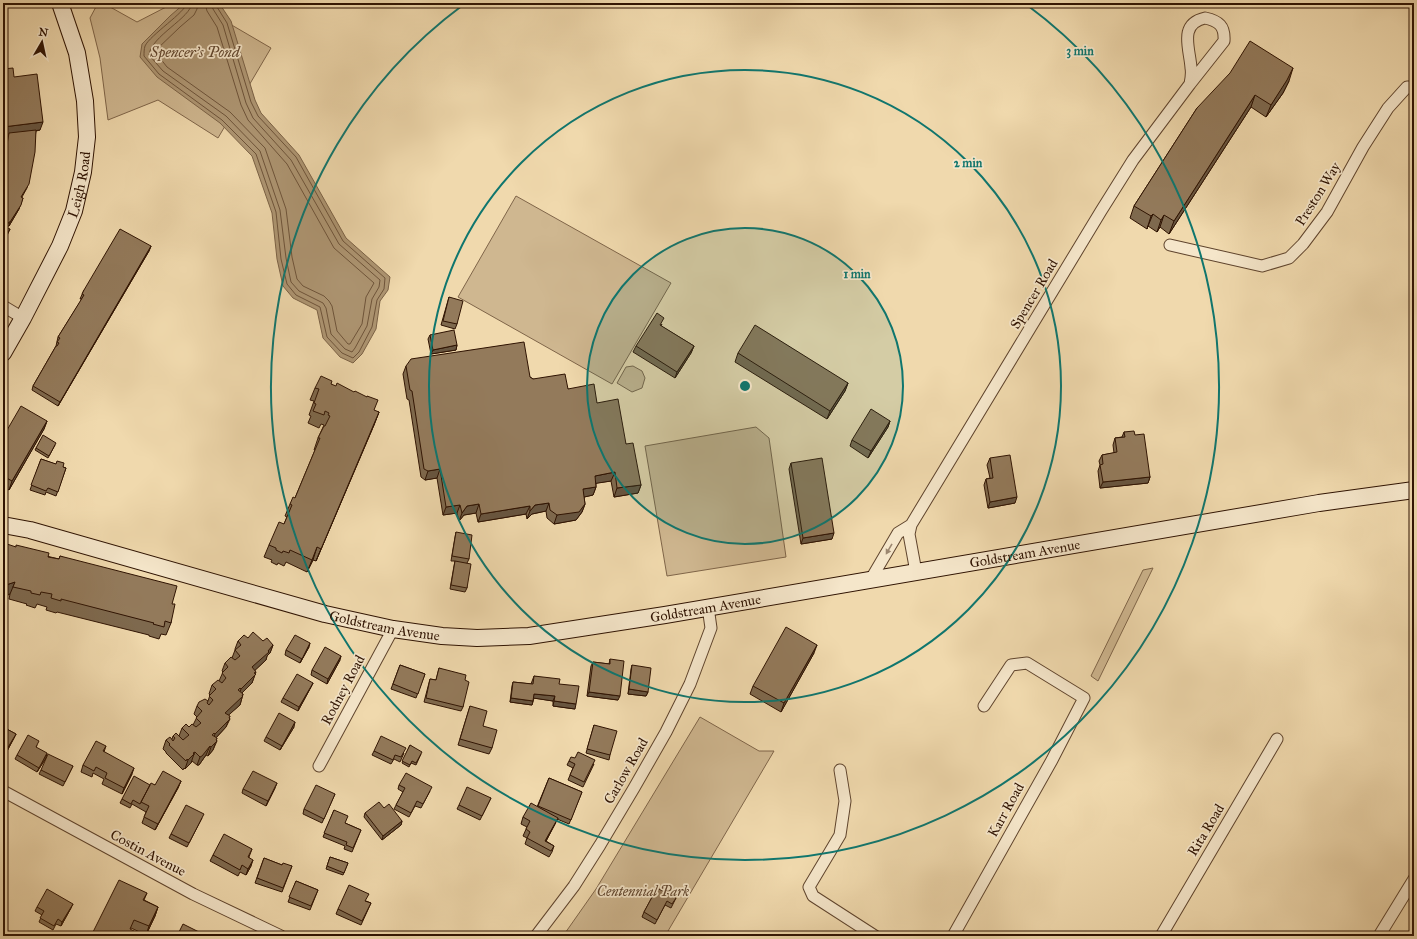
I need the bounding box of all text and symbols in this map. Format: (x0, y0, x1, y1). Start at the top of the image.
north arrow (22, 22, 62, 62)
text: N (38, 25, 50, 40)
water label: Spencer's Pond (149, 43, 241, 62)
text: 3 min (1066, 44, 1094, 59)
street label: Leigh Road (64, 151, 94, 220)
text: 2 min (954, 156, 983, 170)
street label: Preston Way (1292, 159, 1344, 229)
street label: Spencer Road (1007, 256, 1061, 332)
text: 1 min (843, 267, 871, 281)
centre of rings (738, 379, 752, 393)
street label: Goldstream Avenue (968, 536, 1082, 571)
one-way arrow (885, 544, 892, 555)
street label: Goldstream Avenue (649, 590, 762, 626)
street label: Goldstream Avenue (328, 607, 441, 644)
street label: Rodney Road (318, 652, 368, 728)
street label: Carlow Road (600, 735, 652, 807)
street label: Karr Road (984, 780, 1028, 840)
street label: Rita Road (1184, 801, 1228, 859)
street label: Costin Avenue (107, 826, 189, 880)
park label: Centennial Park (597, 883, 690, 900)

